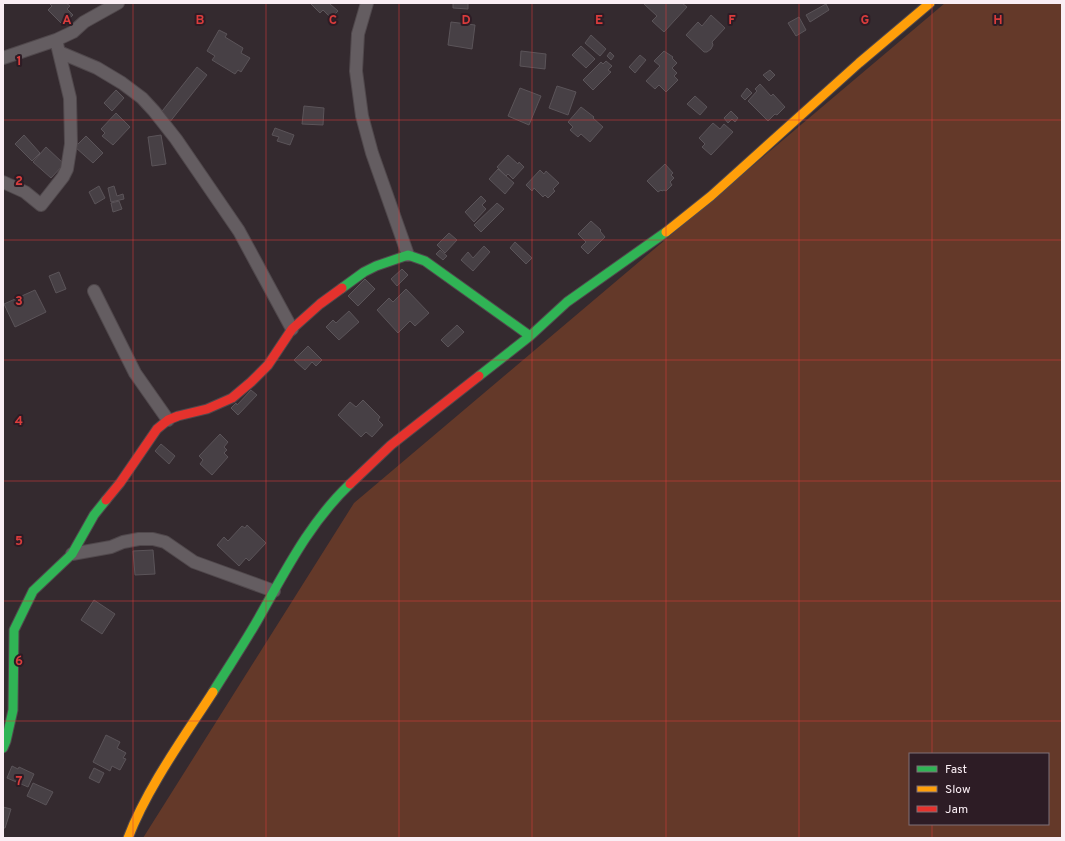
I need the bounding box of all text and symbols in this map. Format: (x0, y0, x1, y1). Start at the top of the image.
text: A (62, 13, 72, 29)
text: B (196, 13, 205, 29)
text: C (329, 13, 337, 29)
text: D (461, 13, 471, 29)
text: E (595, 13, 603, 29)
text: F (728, 13, 736, 29)
text: G (861, 13, 870, 29)
text: H (993, 13, 1003, 29)
text: 1 (16, 54, 22, 70)
text: 2 (15, 174, 23, 190)
text: 3 (15, 294, 23, 310)
text: 4 (15, 414, 23, 430)
text: 5 (15, 534, 23, 550)
text: 6 (15, 654, 23, 670)
legend (909, 753, 1049, 825)
text: Fast (945, 762, 967, 778)
text: 7 (16, 774, 23, 790)
text: Slow (945, 782, 971, 798)
text: Jam (945, 802, 968, 818)

